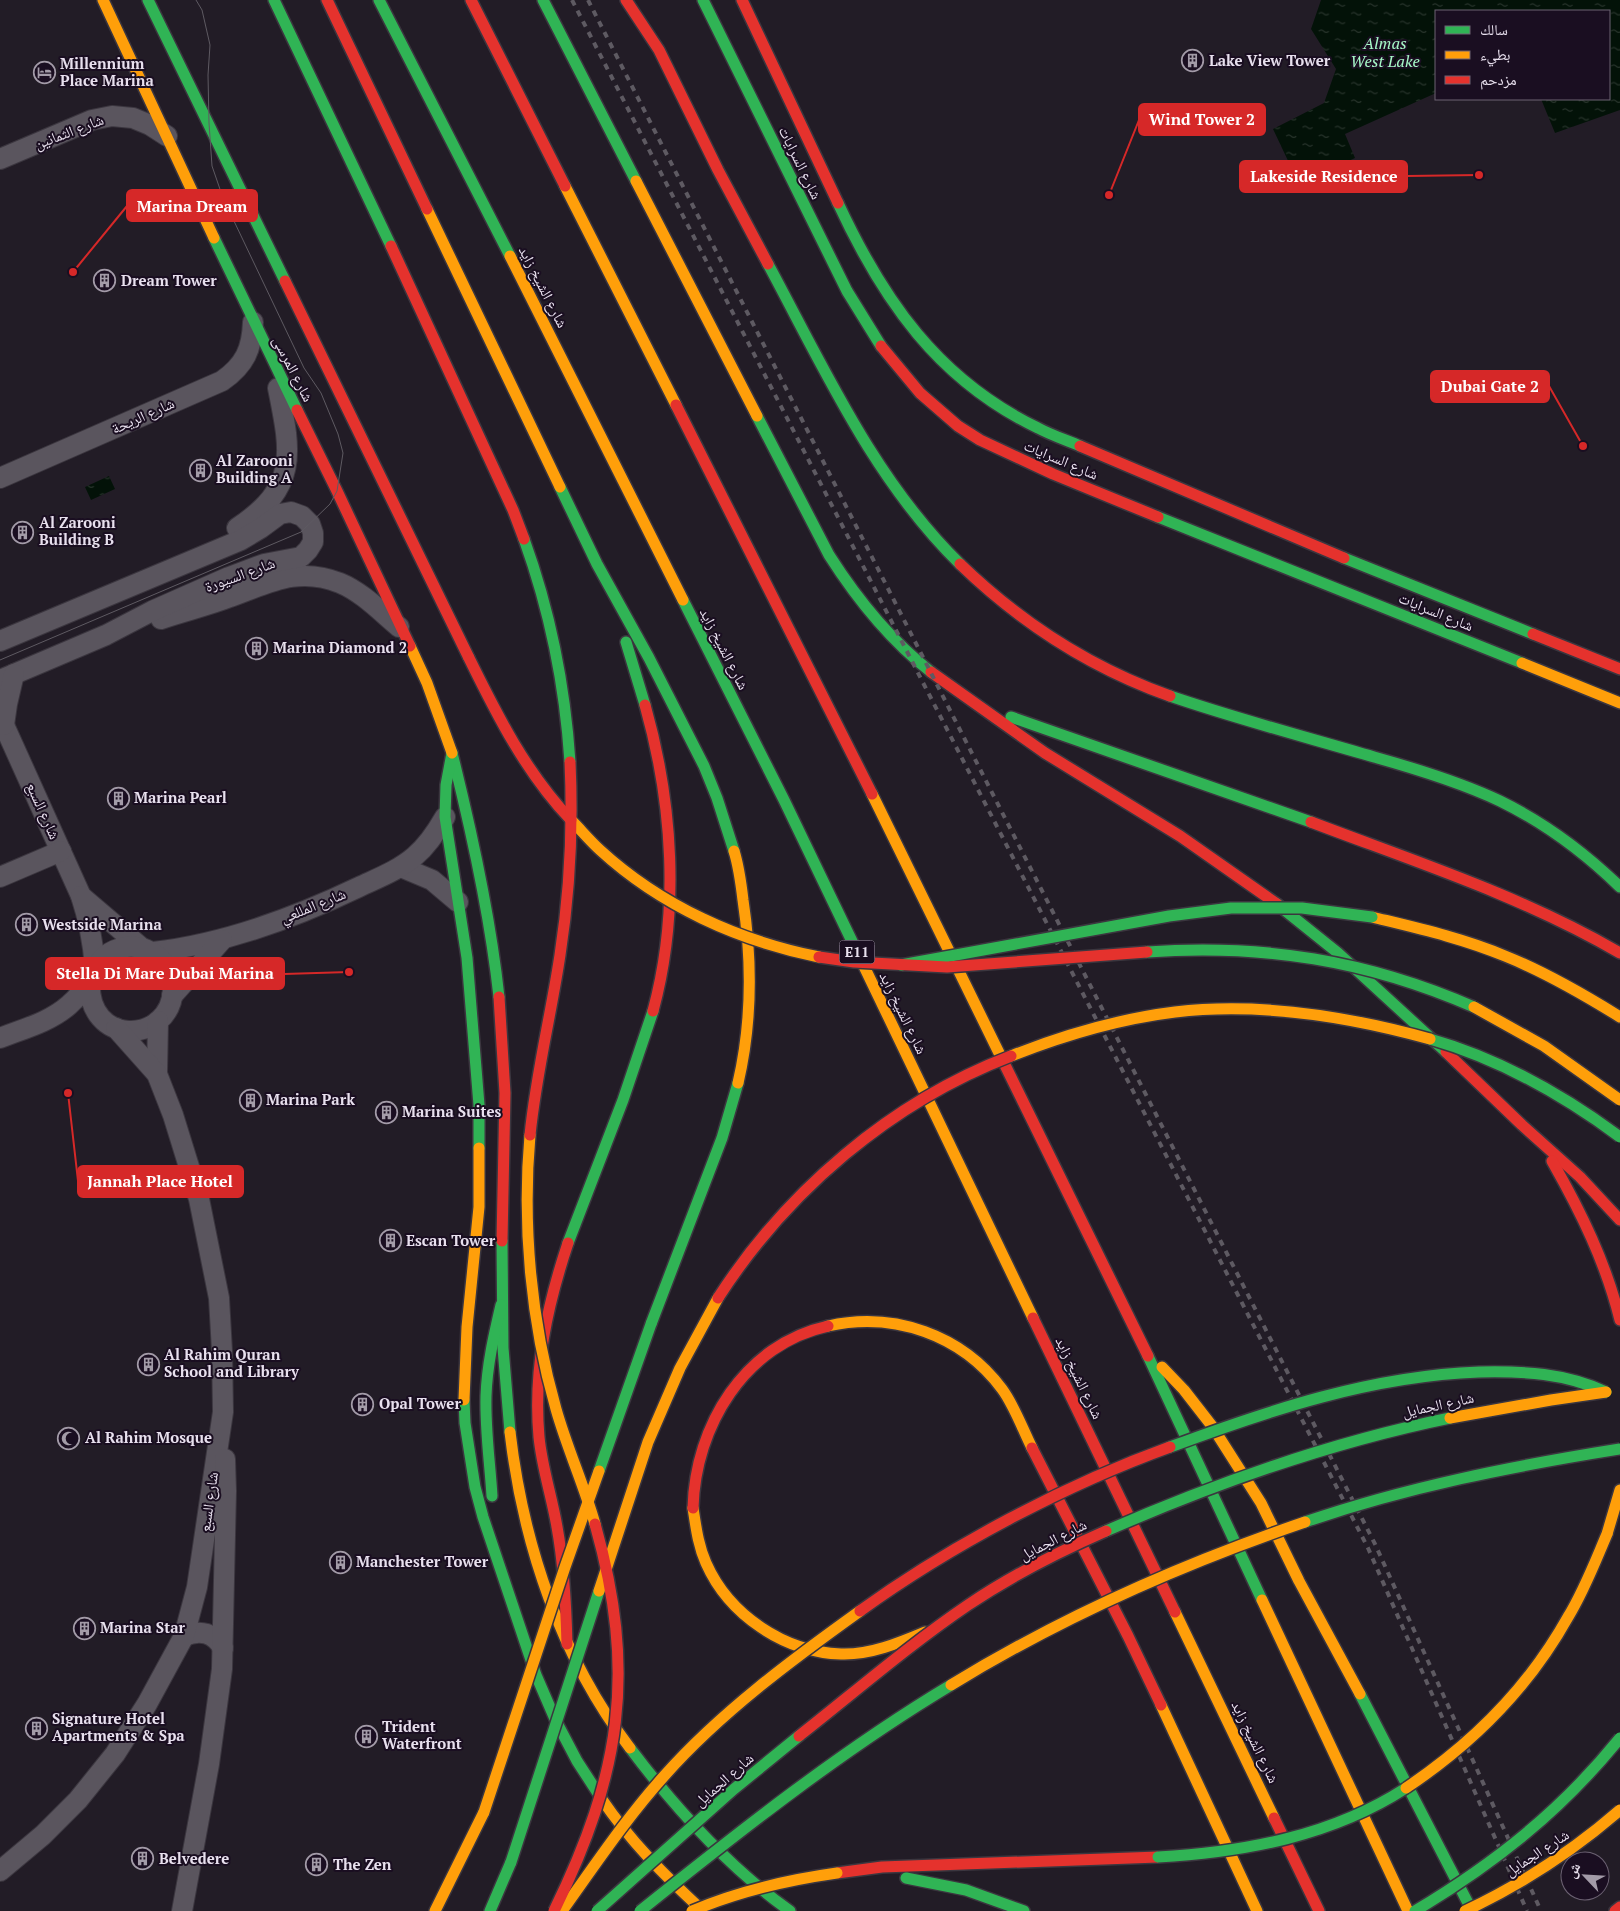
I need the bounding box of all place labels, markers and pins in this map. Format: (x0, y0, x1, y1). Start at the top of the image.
building icon: Lake View Tower (1181, 49, 1205, 73)
place label: Lake View Tower (1209, 50, 1331, 70)
place label: Millennium Place Marina (60, 53, 154, 90)
hotel icon: Millennium Place Marina (32, 61, 56, 85)
callout: Wind Tower 2 (1139, 104, 1265, 135)
callout: Lakeside Residence (1240, 161, 1407, 192)
callout: Marina Dream (127, 190, 257, 221)
building icon: Dream Tower (93, 269, 117, 293)
place label: Dream Tower (121, 270, 217, 290)
callout: Dubai Gate 2 (1431, 371, 1549, 402)
place label: Al Zarooni Building A (216, 450, 293, 487)
building icon: Al Zarooni Building A (188, 458, 212, 482)
place label: Al Zarooni Building B (39, 512, 116, 549)
building icon: Al Zarooni Building B (11, 520, 35, 544)
building icon: Marina Diamond 2 (245, 636, 269, 660)
place label: Marina Diamond 2 (273, 637, 407, 657)
building icon: Marina Pearl (106, 786, 130, 810)
place label: Marina Pearl (134, 787, 227, 807)
building icon: Westside Marina (14, 913, 38, 937)
place label: Westside Marina (42, 914, 162, 934)
callout: Stella Di Mare Dubai Marina (46, 958, 284, 989)
building icon: Marina Park (238, 1088, 262, 1112)
place label: Marina Park (266, 1089, 355, 1109)
building icon: Marina Suites (374, 1100, 398, 1124)
place label: Marina Suites (402, 1101, 502, 1121)
callout: Jannah Place Hotel (78, 1166, 243, 1197)
building icon: Escan Tower (378, 1229, 402, 1253)
place label: Escan Tower (406, 1230, 496, 1250)
place label: Al Rahim Quran School and Library (164, 1344, 300, 1381)
building icon: Al Rahim Quran School and Library (136, 1352, 160, 1376)
building icon: Opal Tower (351, 1392, 375, 1416)
place label: Opal Tower (379, 1393, 461, 1413)
mosque icon: Al Rahim Mosque (57, 1426, 81, 1450)
place label: Al Rahim Mosque (85, 1427, 212, 1447)
building icon: Manchester Tower (328, 1550, 352, 1574)
place label: Manchester Tower (356, 1551, 489, 1571)
building icon: Marina Star (72, 1616, 96, 1640)
place label: Marina Star (100, 1617, 186, 1637)
place label: Signature Hotel Apartments & Spa (52, 1708, 185, 1745)
building icon: Signature Hotel Apartments & Spa (24, 1716, 48, 1740)
place label: Trident Waterfront (382, 1716, 462, 1753)
building icon: Trident Waterfront (354, 1724, 378, 1748)
building icon: Belvedere (131, 1847, 155, 1871)
place label: Belvedere (159, 1848, 229, 1868)
building icon: The Zen (305, 1853, 329, 1877)
place label: The Zen (333, 1854, 392, 1874)

